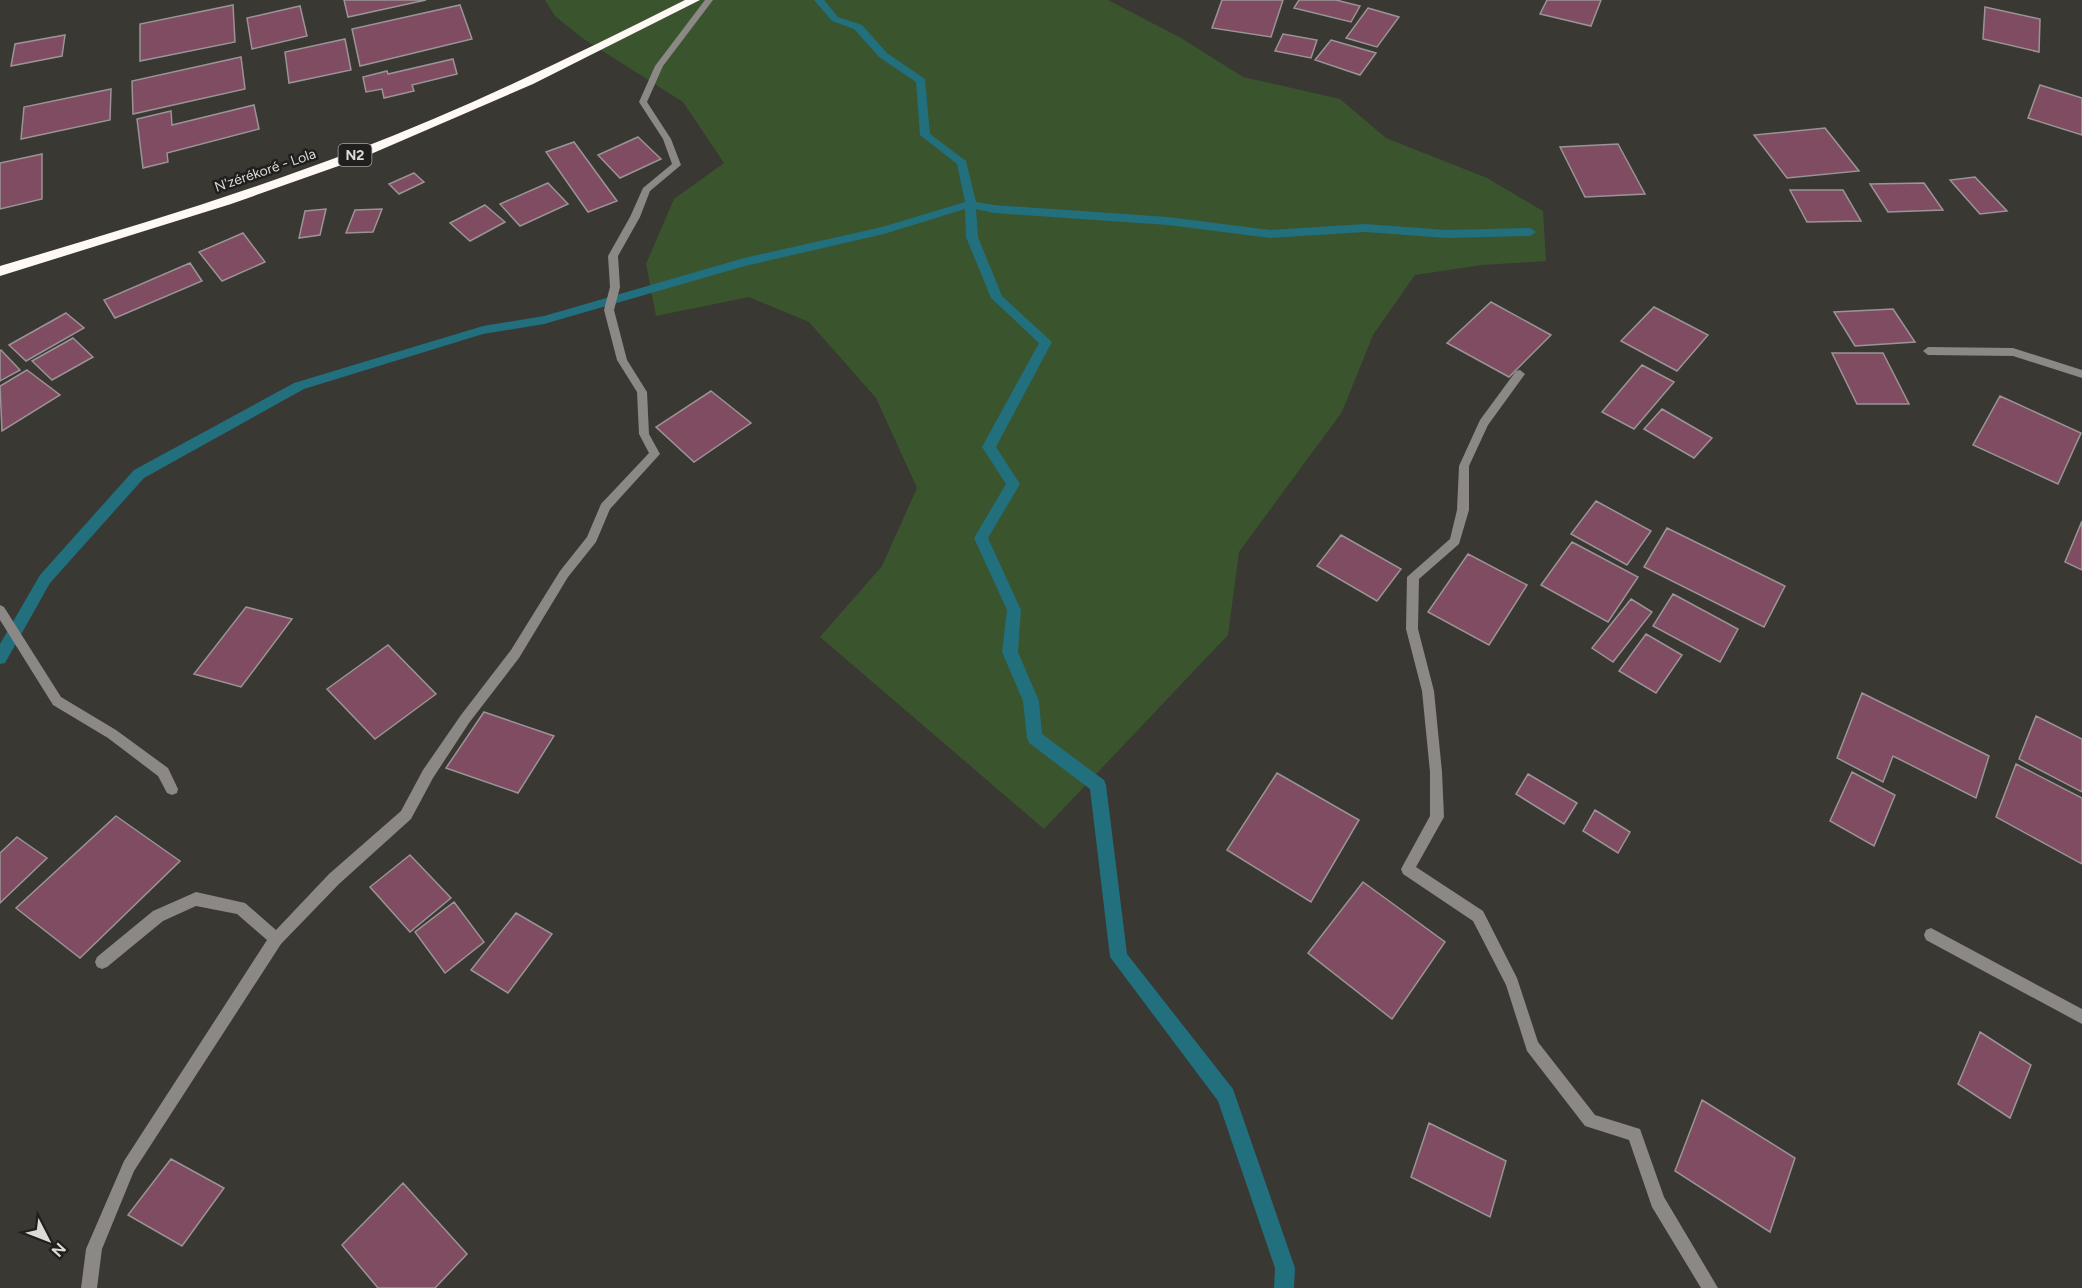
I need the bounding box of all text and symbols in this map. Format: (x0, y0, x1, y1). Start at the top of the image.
road number: N2 (338, 144, 372, 166)
street label: N'zérékoré - Lola (212, 145, 318, 196)
north arrow (18, 1210, 78, 1270)
text: N (48, 1239, 70, 1261)

